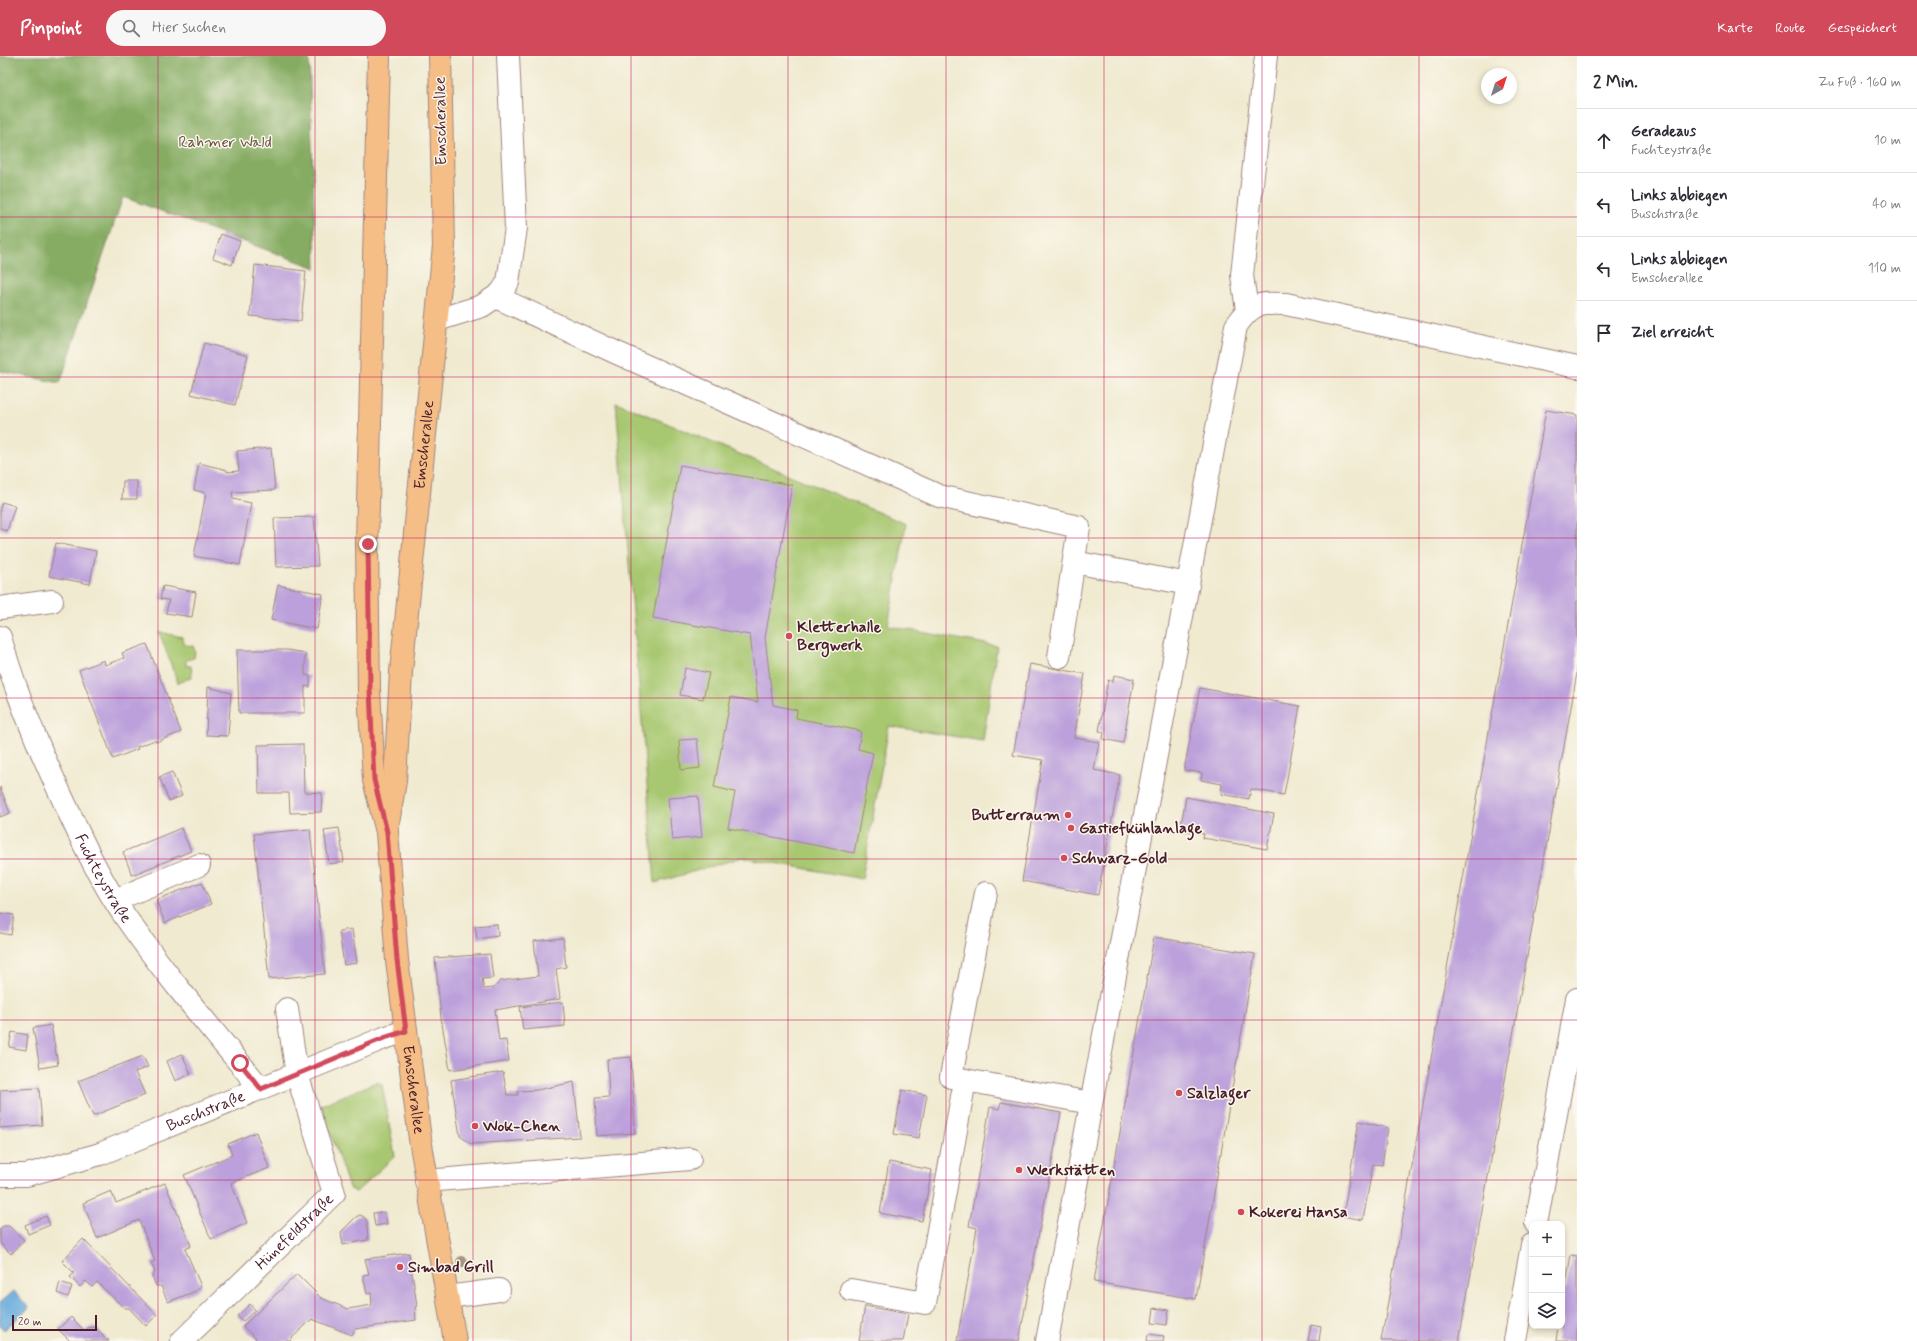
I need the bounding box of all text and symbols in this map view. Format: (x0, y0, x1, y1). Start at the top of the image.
search box (106, 10, 386, 46)
text: Pinpoint (20, 16, 82, 41)
icon: search (120, 17, 142, 39)
text: Hier suchen (152, 18, 226, 38)
text: Karte (1717, 19, 1753, 37)
text: Route (1775, 19, 1806, 37)
text: Gespeichert (1828, 19, 1897, 37)
north arrow (1481, 68, 1517, 104)
text: 2 Min. (1593, 71, 1638, 93)
text: Zu Fuß · 160 m (1818, 74, 1901, 91)
street label: Emscherallee (430, 76, 452, 166)
text: Geradeaus (1631, 122, 1696, 142)
icon: ahead (1593, 130, 1615, 152)
park label: Rahmer Wald (178, 132, 272, 153)
text: 10 m (1874, 132, 1901, 149)
text: Fuchteystraße (1631, 142, 1712, 159)
text: Links abbiegen (1631, 186, 1728, 206)
icon: left (1593, 194, 1615, 216)
text: 40 m (1872, 196, 1901, 213)
text: Buschstraße (1631, 206, 1699, 223)
text: Links abbiegen (1631, 250, 1728, 270)
icon: left (1593, 258, 1615, 280)
text: 110 m (1868, 260, 1901, 277)
text: Emscherallee (1631, 270, 1703, 287)
icon: arrive (1593, 322, 1615, 344)
text: Ziel erreicht (1631, 323, 1714, 343)
street label: Emscherallee (409, 399, 439, 490)
route end (359, 535, 377, 553)
place label: Kletterhalle Bergwerk (797, 617, 882, 658)
marker: Kletterhalle Bergwerk (784, 631, 794, 641)
place label: Butterraum (971, 805, 1060, 826)
marker: Butterraum (1063, 810, 1073, 820)
place label: Gastiefkühlanlage (1079, 818, 1202, 841)
marker: Gastiefkühlanlage (1066, 823, 1076, 833)
street label: Fuchteystraße (70, 830, 137, 927)
place label: Schwarz-Gold (1072, 848, 1167, 869)
marker: Schwarz-Gold (1059, 853, 1069, 863)
street label: Emscherallee (398, 1044, 430, 1135)
route start (231, 1054, 249, 1072)
place label: Salzlager (1187, 1083, 1251, 1106)
street label: Buschstraße (163, 1085, 248, 1136)
marker: Salzlager (1174, 1088, 1184, 1098)
place label: Wok-Chen (482, 1116, 561, 1137)
marker: Wok-Chen (470, 1121, 480, 1131)
place label: Werkstätten (1026, 1160, 1115, 1181)
marker: Werkstätten (1014, 1165, 1024, 1175)
street label: Hünefeldstraße (251, 1188, 338, 1274)
place label: Kokerei Hansa (1249, 1202, 1348, 1223)
marker: Kokerei Hansa (1236, 1207, 1246, 1217)
map controls (1529, 1221, 1565, 1329)
button: + (1529, 1221, 1565, 1257)
place label: Simbad Grill (408, 1257, 494, 1278)
button: − (1529, 1257, 1565, 1293)
marker: Simbad Grill (395, 1262, 405, 1272)
button: layers (1529, 1293, 1565, 1329)
scale bar (12, 1313, 97, 1332)
text: 20 m (18, 1315, 41, 1329)

